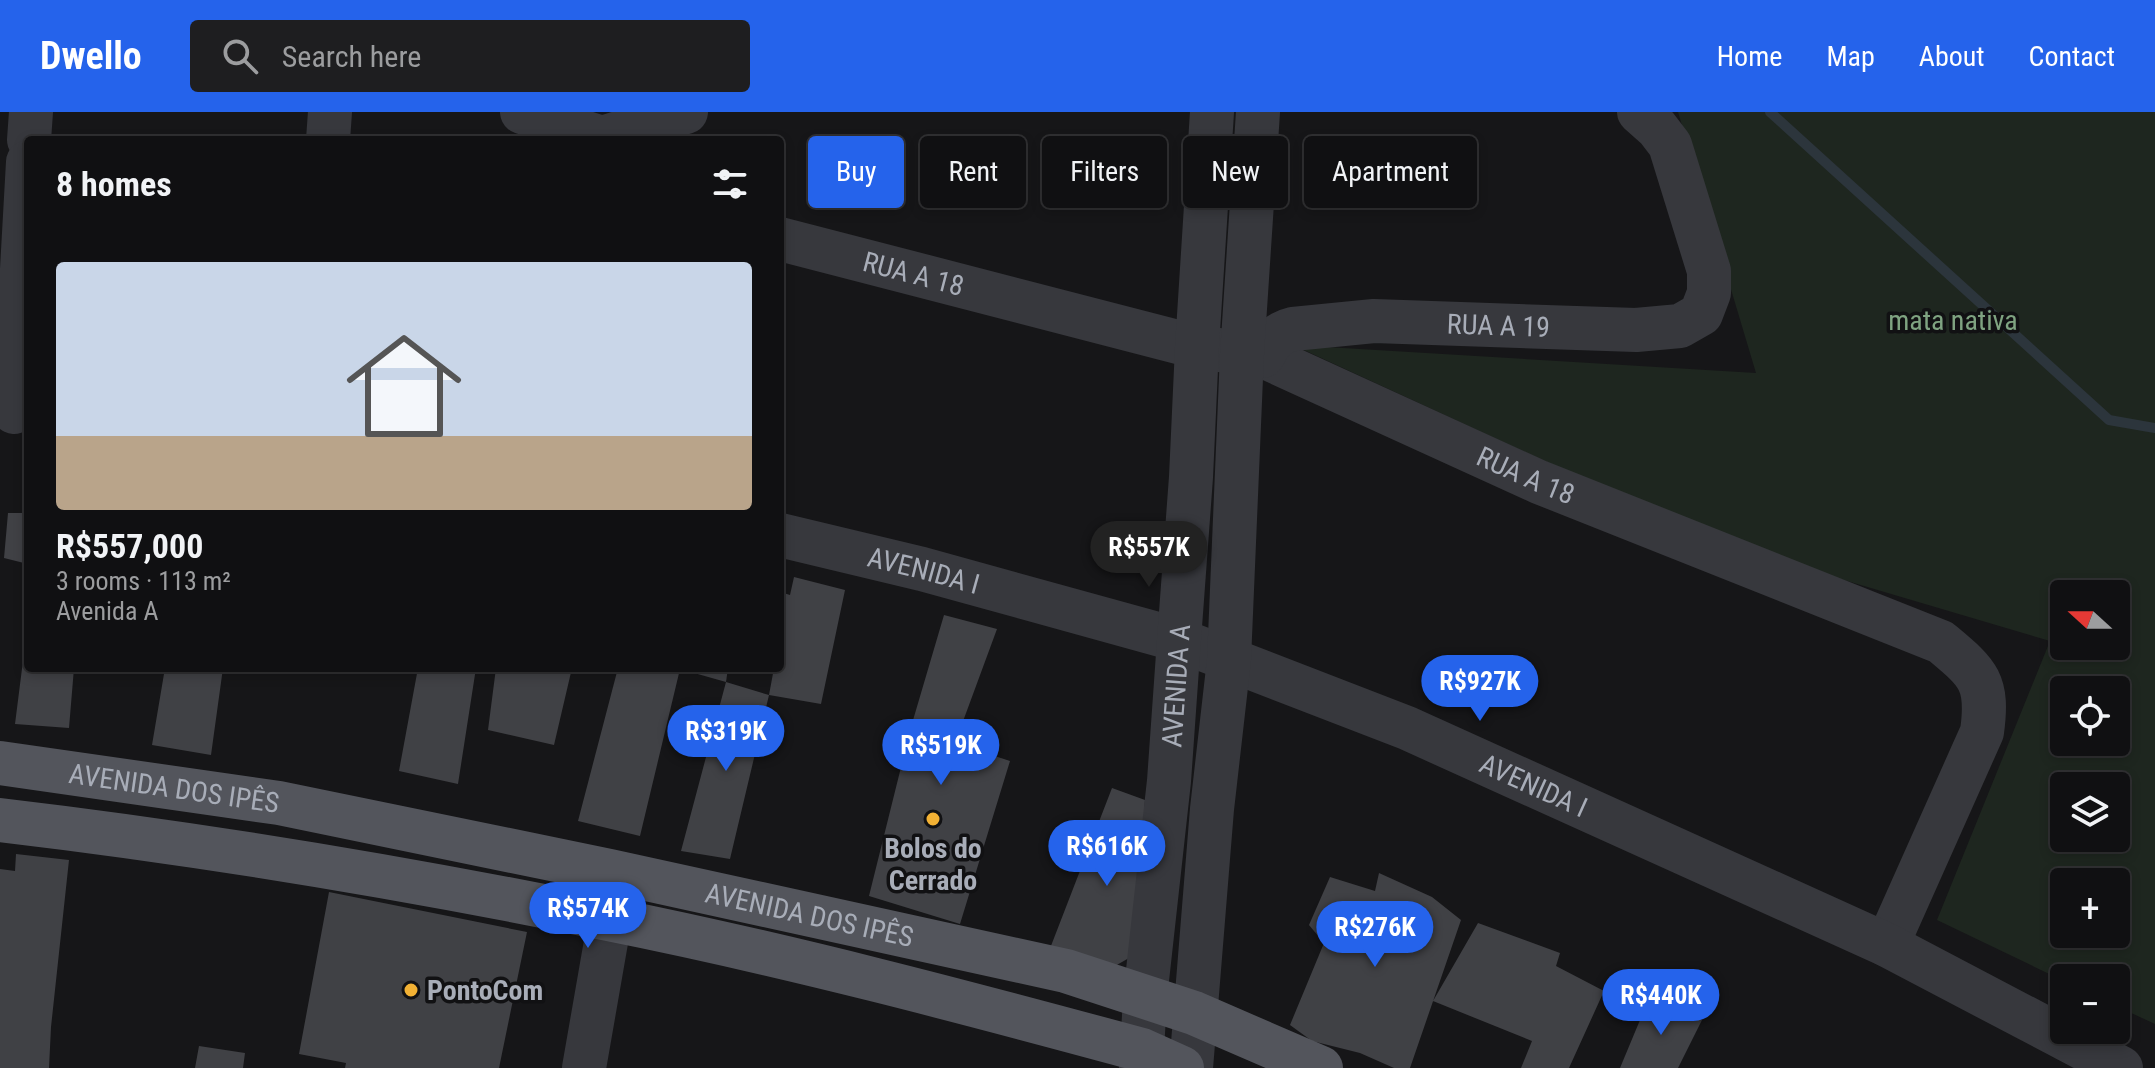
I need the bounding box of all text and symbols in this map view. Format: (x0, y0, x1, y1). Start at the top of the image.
search box (190, 20, 750, 92)
text: Dwello (40, 34, 142, 78)
icon: search (218, 34, 262, 78)
text: Search here (282, 39, 421, 74)
text: Home (1717, 40, 1782, 73)
text: Map (1826, 40, 1875, 73)
text: About (1919, 40, 1985, 73)
text: Contact (2029, 40, 2115, 73)
chip: Buy (808, 136, 904, 208)
chip: Rent (920, 136, 1026, 208)
chip: Filters (1042, 136, 1167, 208)
chip: New (1183, 136, 1288, 208)
chip: Apartment (1304, 136, 1477, 208)
icon: filters (708, 162, 752, 206)
text: 8 homes (56, 164, 172, 204)
street label: RUA A 18 (859, 245, 968, 303)
park label: mata nativa (1888, 304, 2018, 337)
street label: RUA A 19 (1446, 308, 1551, 344)
icon: home (332, 314, 476, 458)
street label: RUA A 18 (1472, 440, 1579, 511)
pin: R$557K (1084, 521, 1214, 589)
text: R$557,000 (56, 526, 203, 566)
text: R$557K (1108, 532, 1190, 562)
street label: AVENIDA I (864, 541, 983, 601)
text: 3 rooms · 113 m² (56, 566, 231, 596)
north arrow (2050, 580, 2130, 660)
map controls (2050, 580, 2130, 1044)
text: Avenida A (56, 596, 158, 626)
street label: AVENIDA A (1155, 623, 1197, 748)
pin: R$927K (1415, 655, 1545, 723)
text: R$927K (1439, 666, 1521, 696)
button: locate (2050, 676, 2130, 756)
pin: R$319K (661, 705, 791, 773)
text: R$319K (685, 716, 767, 746)
pin: R$519K (876, 719, 1006, 787)
text: R$519K (900, 730, 982, 760)
street label: AVENIDA I (1475, 747, 1592, 824)
street label: AVENIDA DOS IPÊS (67, 757, 281, 820)
button: layers (2050, 772, 2130, 852)
marker: Bolos do Cerrado (924, 810, 942, 828)
pin: R$616K (1042, 820, 1172, 888)
text: R$616K (1066, 831, 1148, 861)
place label: Bolos do Cerrado (884, 832, 982, 897)
button: + (2050, 868, 2130, 948)
street label: AVENIDA DOS IPÊS (702, 876, 916, 954)
pin: R$574K (523, 882, 653, 950)
text: R$574K (547, 893, 629, 923)
pin: R$276K (1310, 901, 1440, 969)
text: R$276K (1334, 912, 1416, 942)
button: − (2050, 964, 2130, 1044)
pin: R$440K (1596, 969, 1726, 1037)
place label: PontoCom (427, 974, 543, 1007)
text: R$440K (1620, 980, 1702, 1010)
marker: PontoCom (402, 981, 420, 999)

